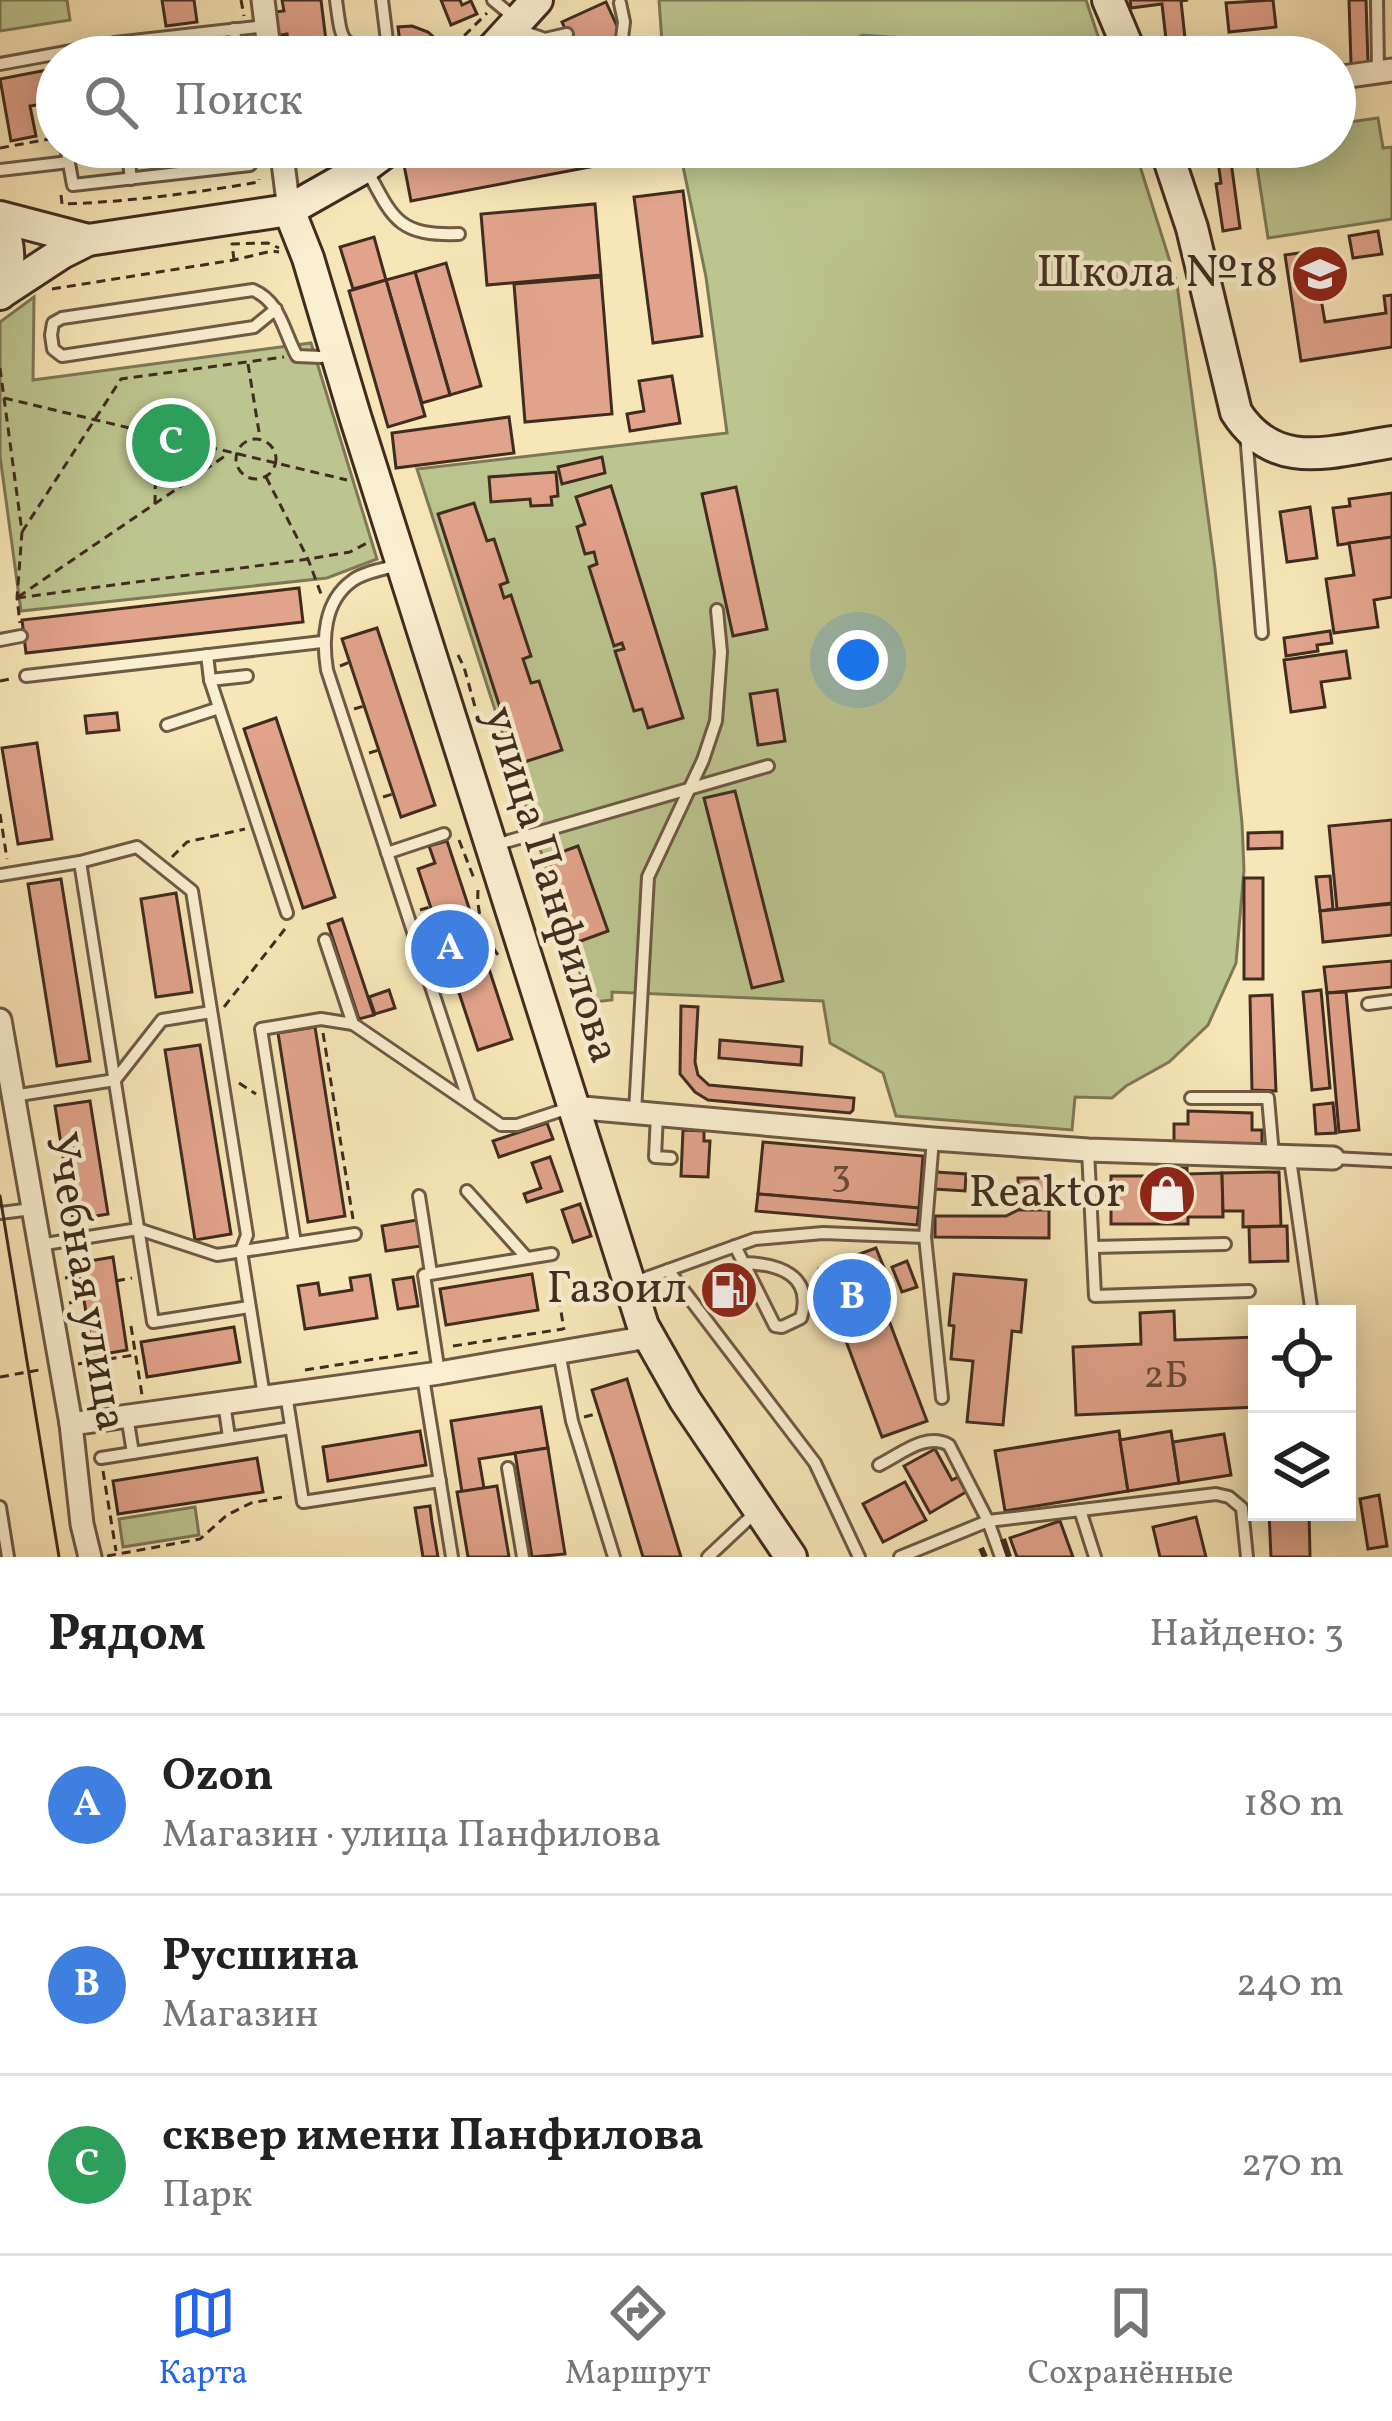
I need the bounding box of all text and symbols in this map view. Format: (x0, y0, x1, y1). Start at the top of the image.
search box (36, 36, 1356, 168)
icon: search (78, 69, 144, 135)
text: Поиск (174, 71, 303, 134)
place label: Школа №18 (1036, 243, 1278, 306)
school or university icon: Школа №18 (1289, 243, 1351, 305)
pin: C (132, 398, 210, 488)
your location (828, 630, 888, 690)
street label: улица Панфилова (466, 699, 634, 1071)
pin: A (411, 904, 489, 994)
street label: Учебная улица (27, 1128, 141, 1436)
house number: 3 (831, 1148, 851, 1202)
place label: Reaktor (969, 1163, 1125, 1226)
shop icon: Reaktor (1136, 1163, 1198, 1225)
pin: B (813, 1253, 891, 1343)
place label: Газоил (547, 1259, 687, 1322)
fuel station icon: Газоил (698, 1259, 760, 1321)
map controls (1248, 1305, 1356, 1521)
button: locate (1248, 1305, 1356, 1413)
house number: 2Б (1144, 1350, 1188, 1404)
button: layers (1248, 1413, 1356, 1521)
text: Рядом (48, 1600, 206, 1671)
text: Найдено: 3 (1149, 1608, 1344, 1662)
text: Ozon (162, 1746, 274, 1809)
text: A (73, 1778, 101, 1832)
text: 180 m (1243, 1778, 1344, 1832)
text: Магазин · улица Панфилова (162, 1809, 661, 1863)
text: Русшина (162, 1926, 359, 1989)
text: B (74, 1958, 100, 2012)
text: 240 m (1236, 1958, 1344, 2012)
text: Магазин (162, 1989, 319, 2043)
text: сквер имени Панфилова (162, 2106, 704, 2169)
text: C (74, 2138, 100, 2192)
text: 270 m (1241, 2138, 1344, 2192)
text: Парк (162, 2169, 252, 2223)
tab: Карта (158, 2280, 248, 2398)
tab: Маршрут (565, 2280, 711, 2398)
tab: Сохранённые (1028, 2280, 1233, 2398)

